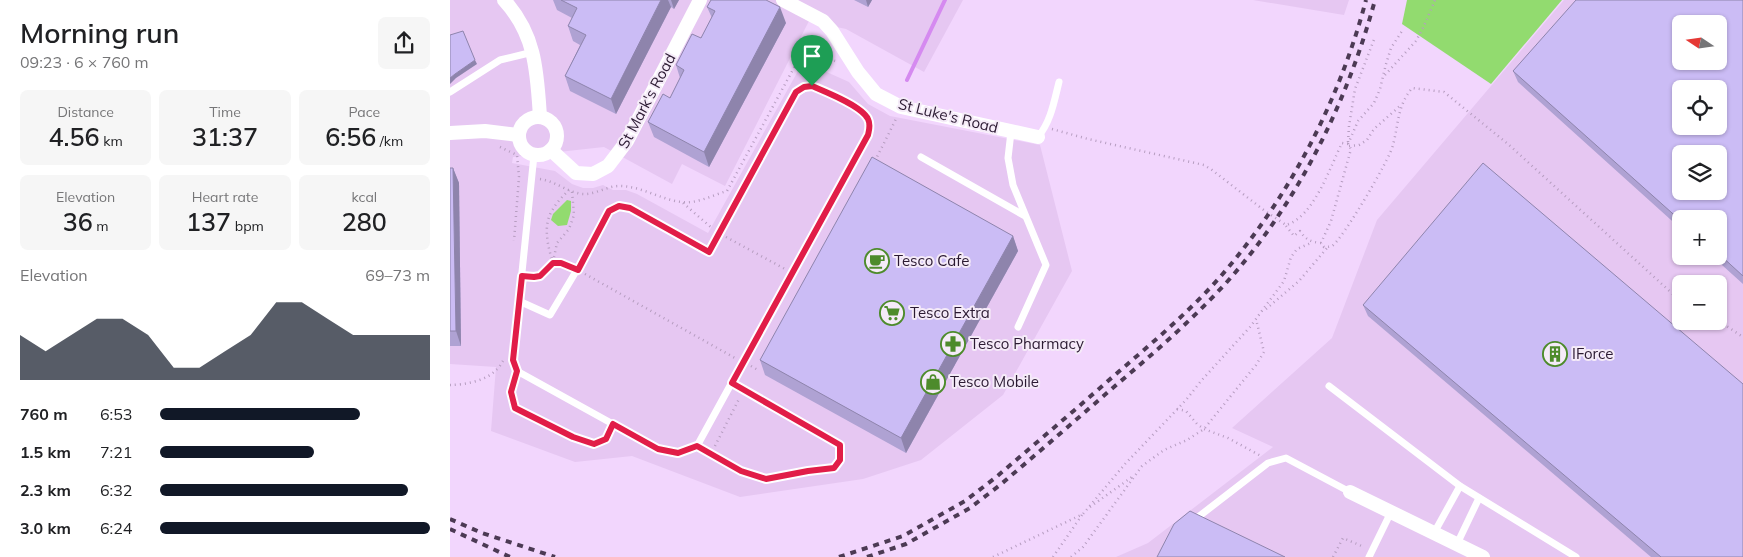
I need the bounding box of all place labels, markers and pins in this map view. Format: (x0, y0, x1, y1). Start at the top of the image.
pin (791, 35, 833, 86)
cafe icon: Tesco Cafe (864, 248, 890, 274)
place label: Tesco Cafe (894, 251, 969, 270)
supermarket icon: Tesco Extra (879, 300, 905, 326)
place label: Tesco Extra (910, 303, 990, 322)
pharmacy icon: Tesco Pharmacy (940, 331, 966, 357)
place label: Tesco Pharmacy (970, 334, 1084, 353)
building icon: IForce (1542, 341, 1568, 367)
place label: IForce (1572, 344, 1613, 363)
shop icon: Tesco Mobile (920, 369, 946, 395)
place label: Tesco Mobile (950, 372, 1039, 391)

